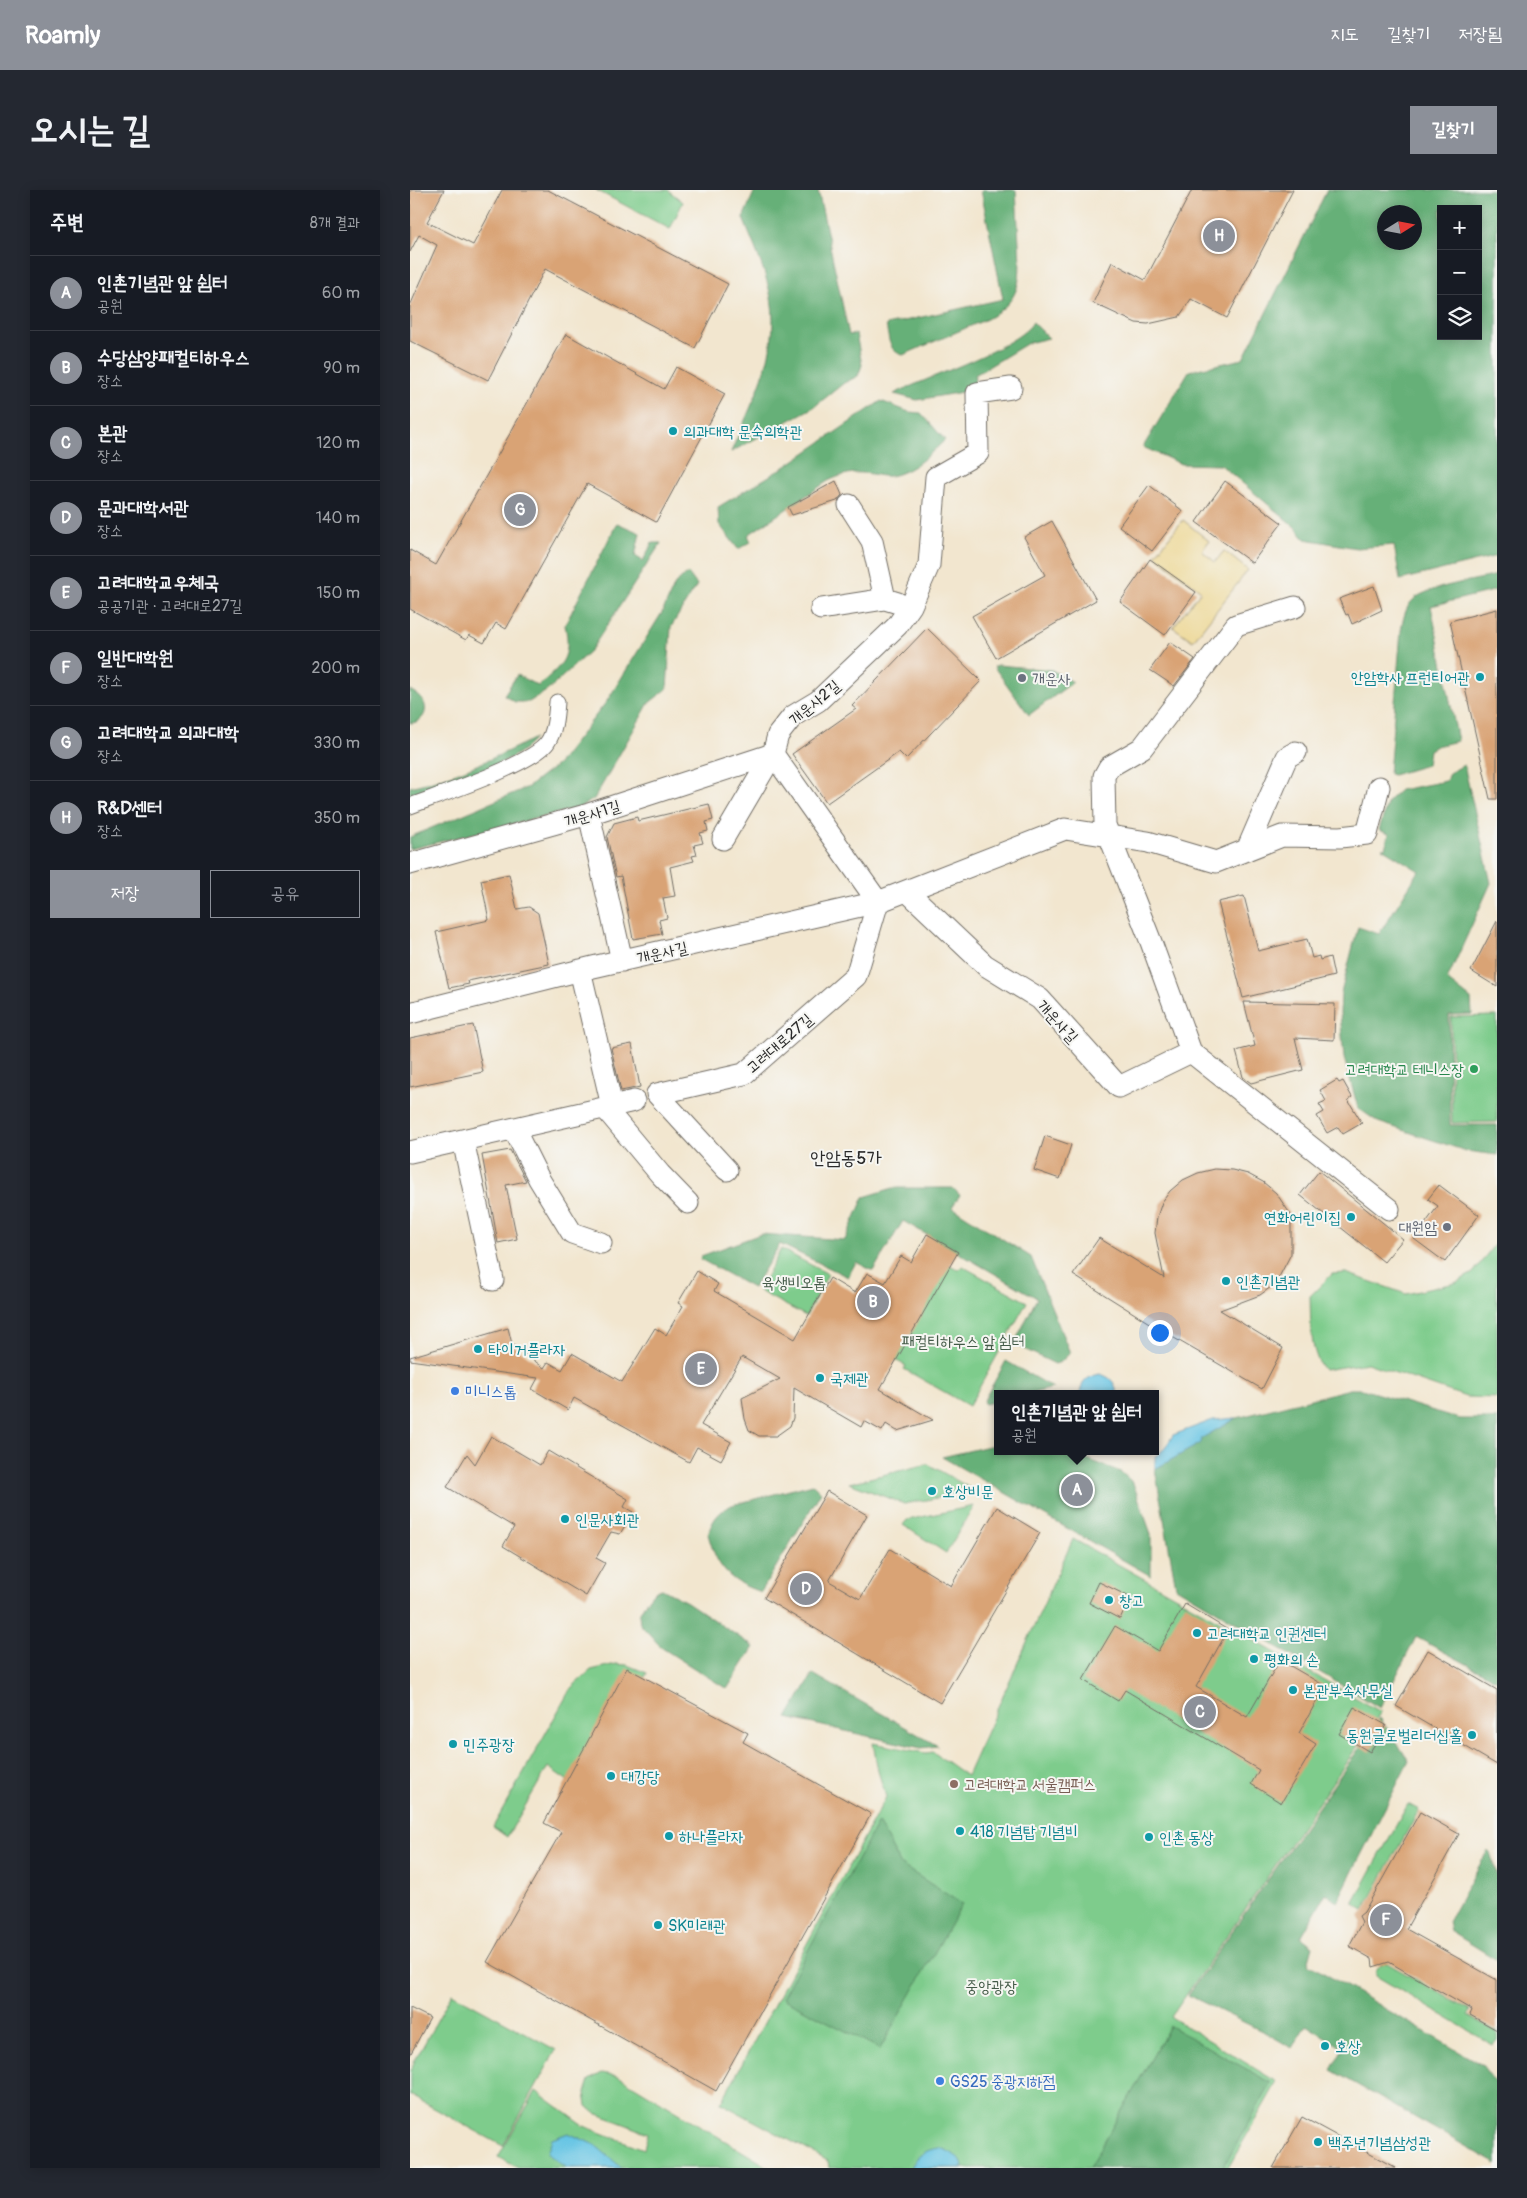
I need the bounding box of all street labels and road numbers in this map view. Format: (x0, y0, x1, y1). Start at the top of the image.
street label: 개운사2길 (785, 676, 844, 730)
street label: 개운사1길 (562, 796, 623, 832)
street label: 개운사길 (635, 937, 690, 969)
street label: 개운사길 (1032, 996, 1082, 1047)
street label: 고려대로27길 (742, 1009, 817, 1078)

